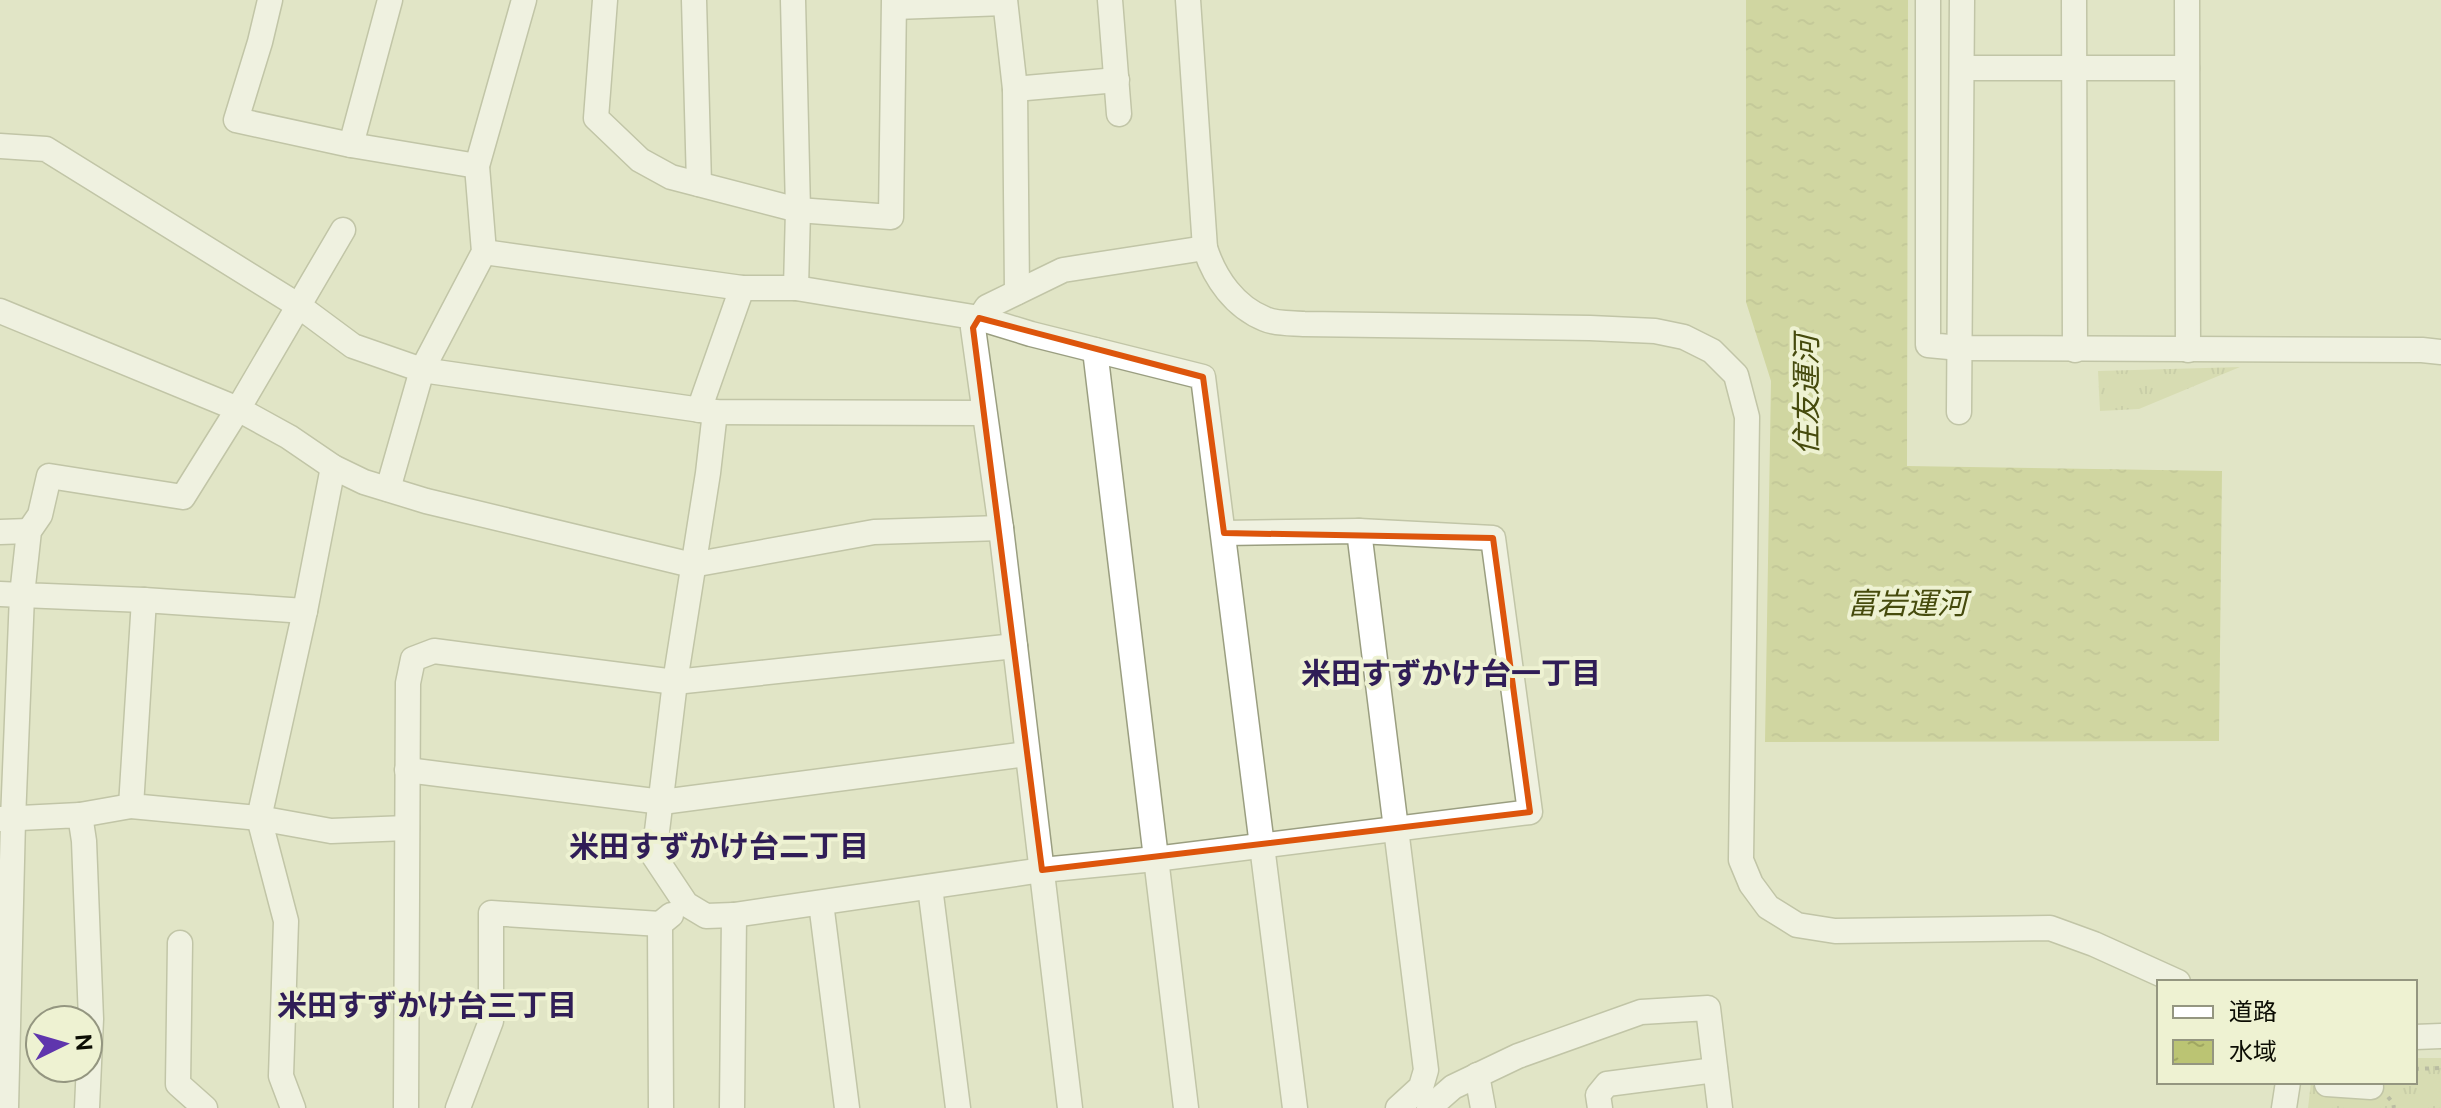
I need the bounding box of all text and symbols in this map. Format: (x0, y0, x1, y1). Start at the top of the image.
water label: 住友運河 (1788, 330, 1824, 455)
water label: 富岩運河 (1847, 585, 1972, 621)
district label: 米田すずかけ台一丁目 (1301, 655, 1601, 691)
district label: 米田すずかけ台二丁目 (569, 828, 869, 864)
legend (2157, 980, 2417, 1084)
district label: 米田すずかけ台三丁目 (277, 987, 577, 1023)
text: 道路 (2229, 997, 2277, 1025)
north arrow (24, 1004, 104, 1084)
text: N (70, 1033, 98, 1052)
text: 水域 (2229, 1037, 2277, 1065)

